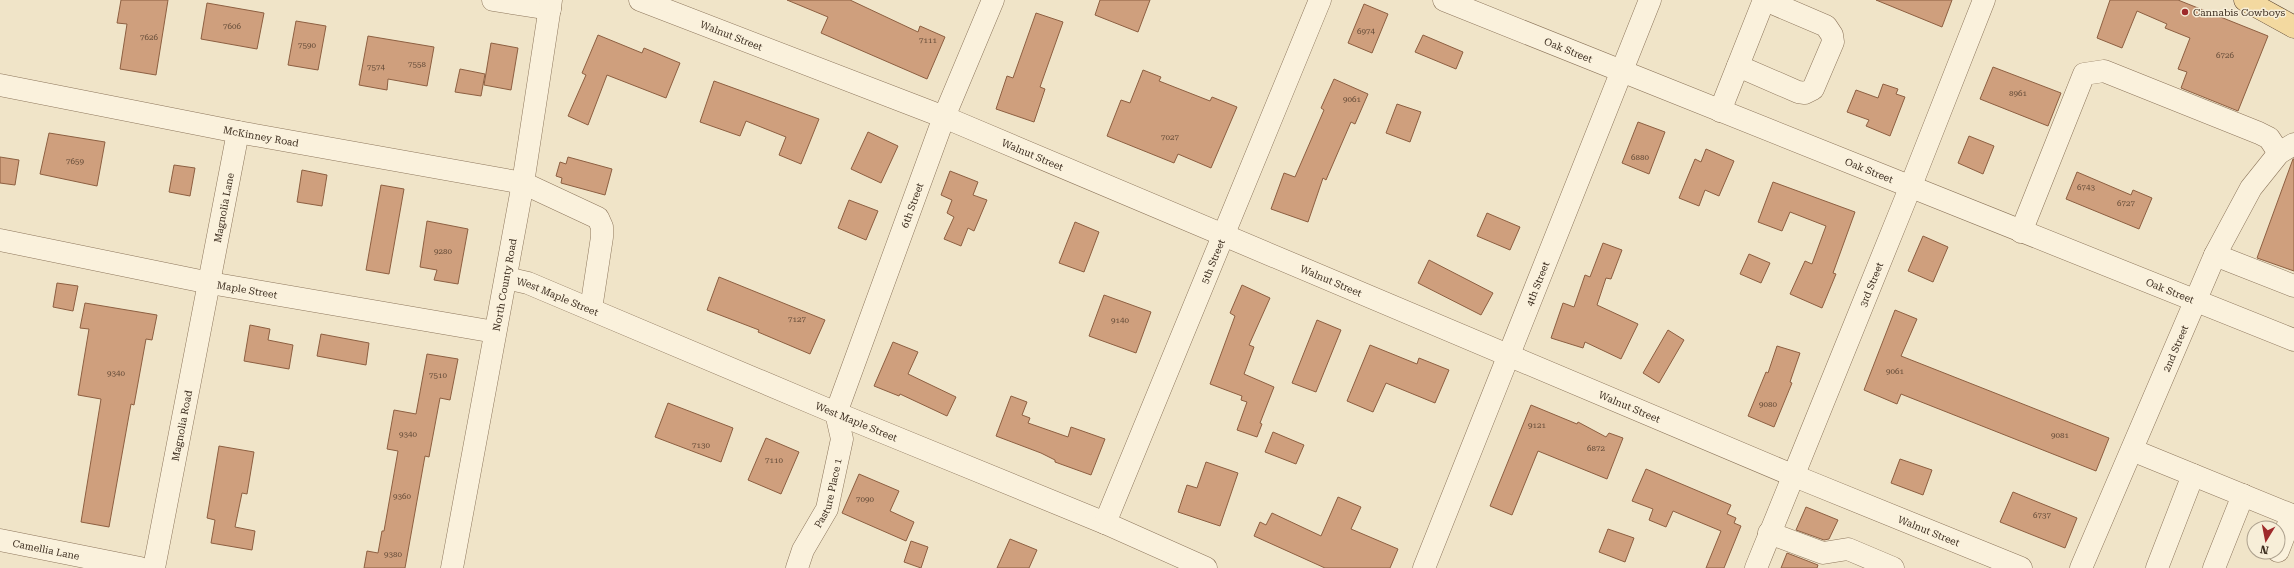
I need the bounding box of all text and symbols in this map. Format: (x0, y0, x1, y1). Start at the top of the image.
marker: Cannabis Cowboys (2180, 7, 2190, 17)
place label: Cannabis Cowboys (2193, 7, 2286, 18)
street label: Walnut Street (699, 19, 764, 53)
house number: 7606 (223, 22, 241, 31)
house number: 6974 (1357, 27, 1375, 36)
house number: 7626 (140, 33, 158, 42)
house number: 7111 (919, 36, 937, 45)
street label: Oak Street (1543, 36, 1594, 65)
house number: 7590 (298, 41, 316, 50)
house number: 6726 (2216, 51, 2234, 60)
house number: 7558 (408, 60, 426, 69)
house number: 7574 (367, 63, 385, 72)
house number: 8961 (2009, 89, 2027, 98)
house number: 9061 (1343, 95, 1361, 104)
street label: McKinney Road (222, 124, 300, 149)
house number: 7027 (1161, 133, 1179, 142)
street label: Walnut Street (1000, 137, 1065, 173)
house number: 6880 (1631, 153, 1649, 162)
street label: Oak Street (1843, 156, 1895, 185)
house number: 7659 (66, 157, 84, 166)
street label: Magnolia Lane (212, 171, 236, 244)
street label: 6th Street (899, 181, 926, 229)
house number: 6743 (2077, 183, 2095, 192)
house number: 6727 (2117, 199, 2135, 208)
street label: North County Road (491, 237, 519, 332)
street label: 5th Street (1199, 237, 1227, 285)
house number: 9280 (434, 247, 452, 256)
street label: 4th Street (1524, 260, 1552, 308)
street label: 3rd Street (1857, 260, 1885, 309)
street label: Walnut Street (1299, 263, 1364, 299)
street label: West Maple Street (516, 276, 600, 318)
street label: Oak Street (2144, 276, 2196, 306)
street label: Maple Street (216, 279, 278, 301)
house number: 7127 (788, 315, 806, 324)
house number: 9140 (1111, 316, 1129, 325)
street label: 2nd Street (2161, 323, 2190, 374)
house number: 9061 (1886, 367, 1904, 376)
house number: 9340 (107, 369, 125, 378)
house number: 7510 (429, 371, 447, 380)
street label: Magnolia Road (170, 389, 194, 462)
street label: Walnut Street (1597, 389, 1662, 425)
street label: West Maple Street (814, 400, 899, 444)
house number: 9080 (1759, 400, 1777, 409)
house number: 9121 (1528, 421, 1546, 430)
house number: 9340 (399, 430, 417, 439)
house number: 9081 (2051, 431, 2069, 440)
house number: 7130 (692, 441, 710, 450)
house number: 6872 (1587, 444, 1605, 453)
house number: 7110 (765, 456, 783, 465)
street label: Pasture Place 1 (812, 457, 844, 530)
house number: 9360 (393, 492, 411, 501)
house number: 7090 (856, 495, 874, 504)
house number: 6737 (2033, 511, 2051, 520)
street label: Walnut Street (1896, 514, 1962, 549)
north arrow (2246, 520, 2286, 560)
street label: Camellia Lane (12, 538, 81, 562)
text: N (2259, 542, 2270, 556)
house number: 9380 (384, 550, 402, 559)

